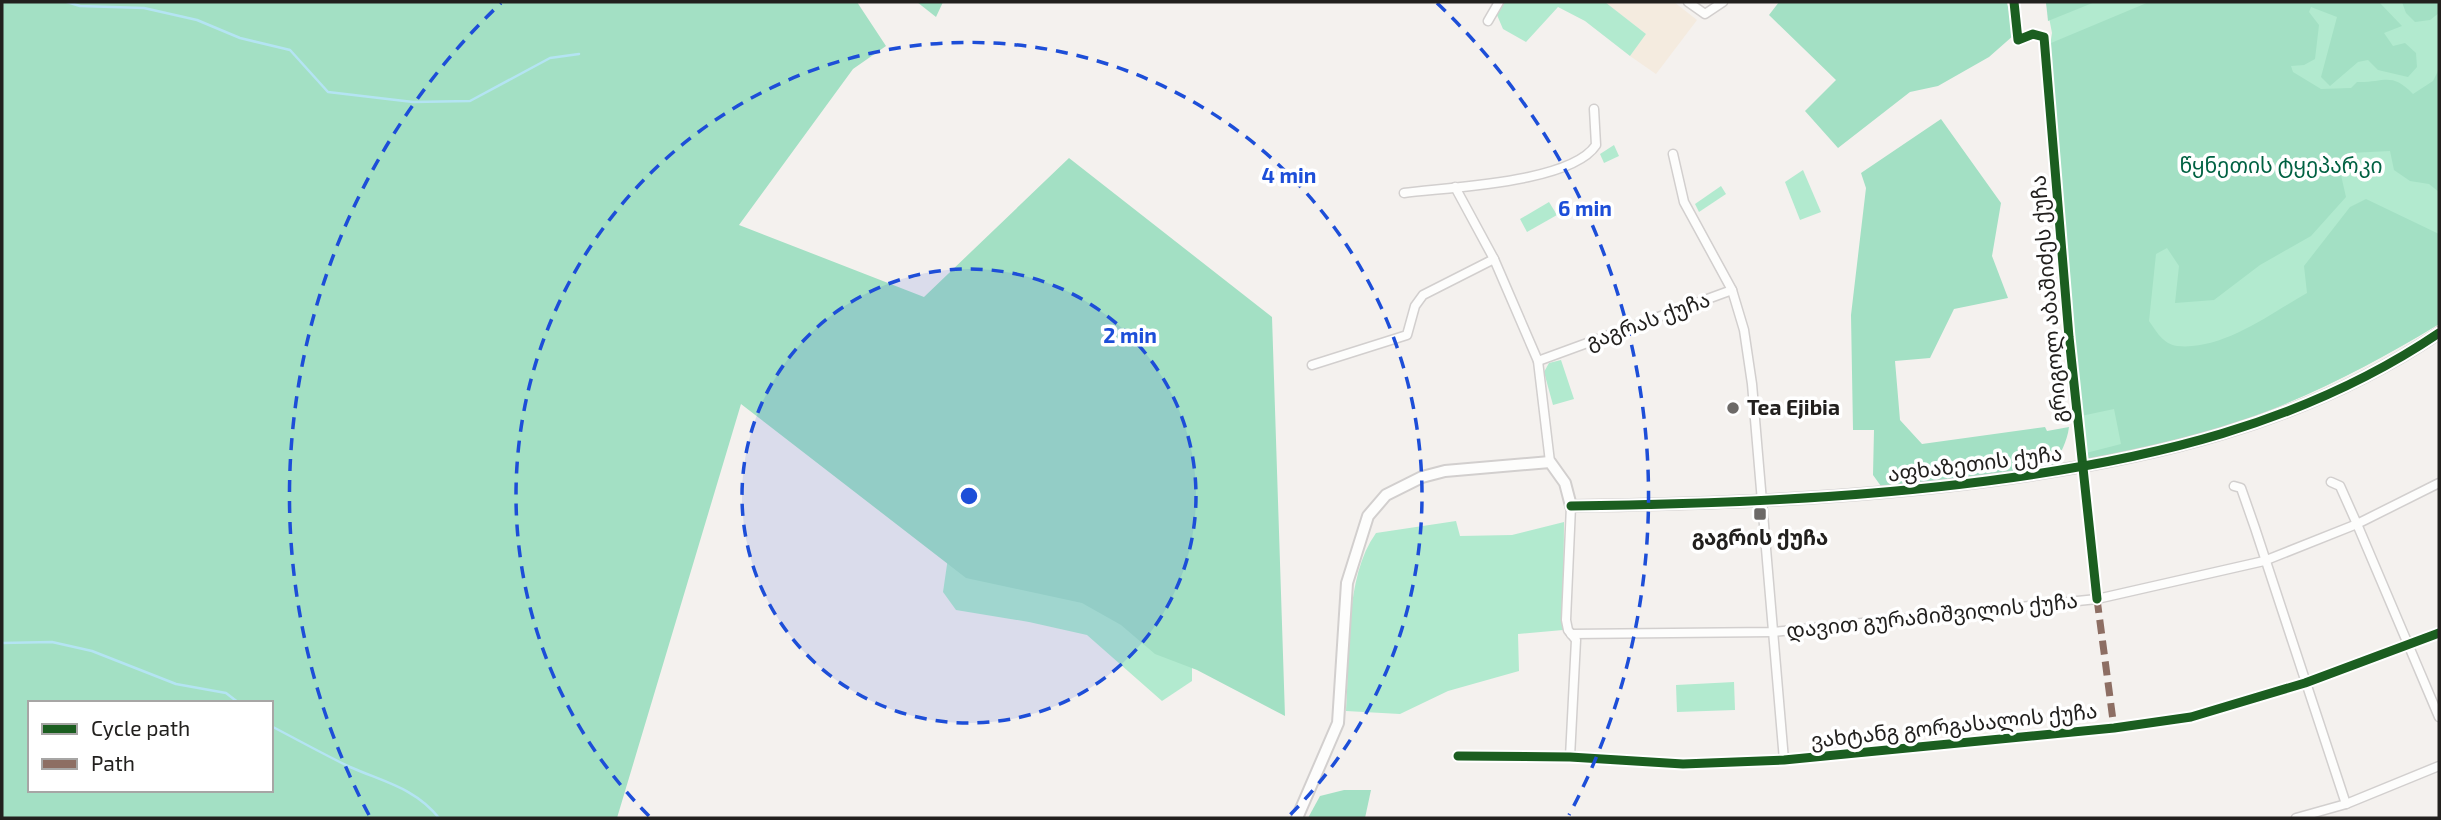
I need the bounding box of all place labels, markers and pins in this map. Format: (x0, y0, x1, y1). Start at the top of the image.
place label: Tea Ejibia (1747, 394, 1840, 419)
marker: Tea Ejibia (1725, 400, 1741, 416)
centre of rings (957, 484, 981, 508)
marker: გაგრის ქუჩა (1752, 506, 1768, 522)
place label: გაგრის ქუჩა (1692, 524, 1828, 550)

